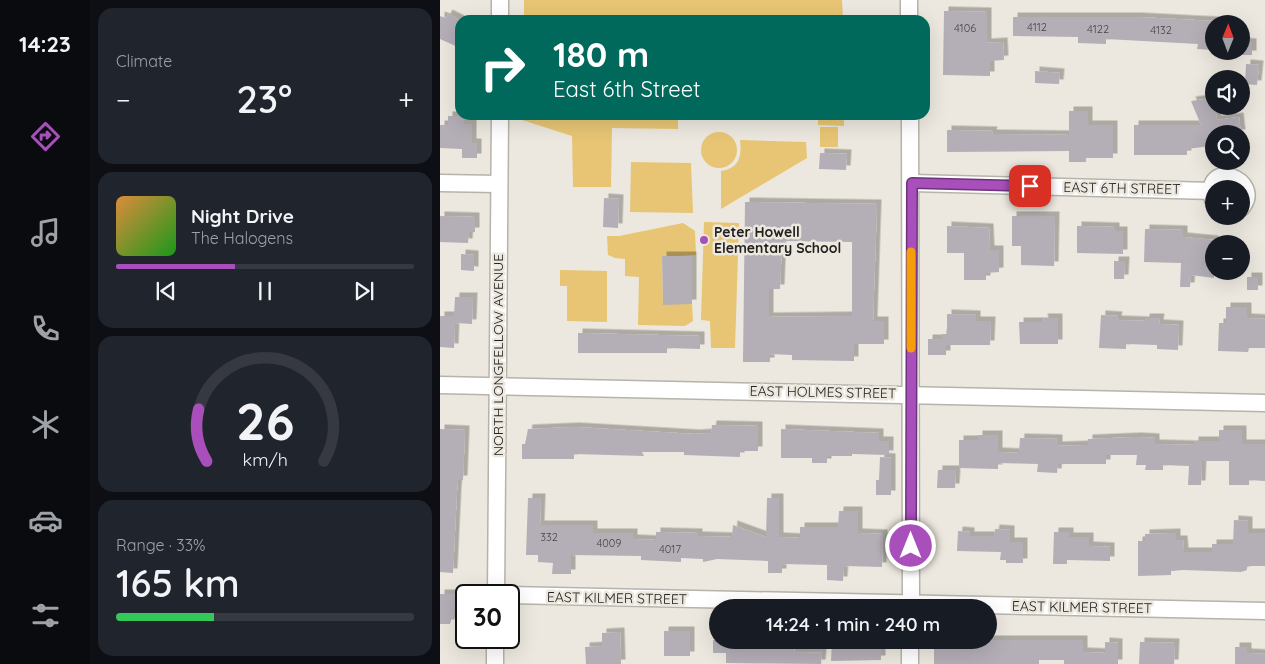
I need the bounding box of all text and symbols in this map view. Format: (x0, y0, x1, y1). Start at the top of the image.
north arrow (1205, 15, 1250, 60)
map controls (1205, 15, 1250, 280)
house number: 4112 (1027, 20, 1047, 34)
house number: 4106 (954, 21, 976, 35)
house number: 4122 (1087, 22, 1109, 36)
house number: 4132 (1150, 23, 1172, 37)
text: 14:23 (19, 30, 71, 58)
text: 180 m (553, 32, 649, 76)
icon: right (470, 35, 535, 100)
text: Climate (116, 51, 172, 71)
button: sound (1205, 70, 1250, 115)
text: 23° (236, 75, 292, 123)
text: East 6th Street (553, 75, 701, 103)
text: − (116, 82, 131, 117)
text: + (398, 82, 414, 117)
icon: directions (28, 119, 63, 154)
button: search (1205, 125, 1250, 170)
pin (1009, 165, 1051, 207)
icon: arrive (1016, 172, 1044, 200)
street label: EAST 6TH STREET (1063, 178, 1181, 198)
button: + (1205, 180, 1250, 225)
text: Night Drive (191, 204, 294, 228)
icon: music (28, 215, 63, 250)
place label: Peter Howell Elementary School (714, 223, 841, 257)
text: The Halogens (191, 228, 293, 248)
marker: Peter Howell Elementary School (698, 234, 710, 246)
button: − (1205, 235, 1250, 280)
street label: NORTH LONGFELLOW AVENUE (489, 254, 507, 456)
icon: previous (152, 277, 180, 305)
icon: pause (251, 277, 279, 305)
icon: next (350, 277, 378, 305)
icon: phone (28, 311, 63, 346)
street label: EAST HOLMES STREET (750, 382, 896, 402)
text: 26 (236, 388, 294, 453)
icon: climate (28, 407, 63, 442)
text: km/h (242, 448, 288, 470)
icon: car (28, 503, 63, 538)
position arrow (884, 519, 936, 571)
house number: 332 (540, 530, 558, 544)
text: Range · 33% (116, 535, 205, 555)
house number: 4009 (596, 536, 622, 550)
house number: 4017 (659, 542, 681, 556)
text: 165 km (116, 559, 240, 607)
speed limit sign: 30 (455, 584, 520, 649)
street label: EAST KILMER STREET (547, 588, 687, 608)
street label: EAST KILMER STREET (1012, 597, 1152, 617)
icon: filters (28, 598, 63, 633)
text: 14:24 · 1 min · 240 m (766, 612, 940, 636)

